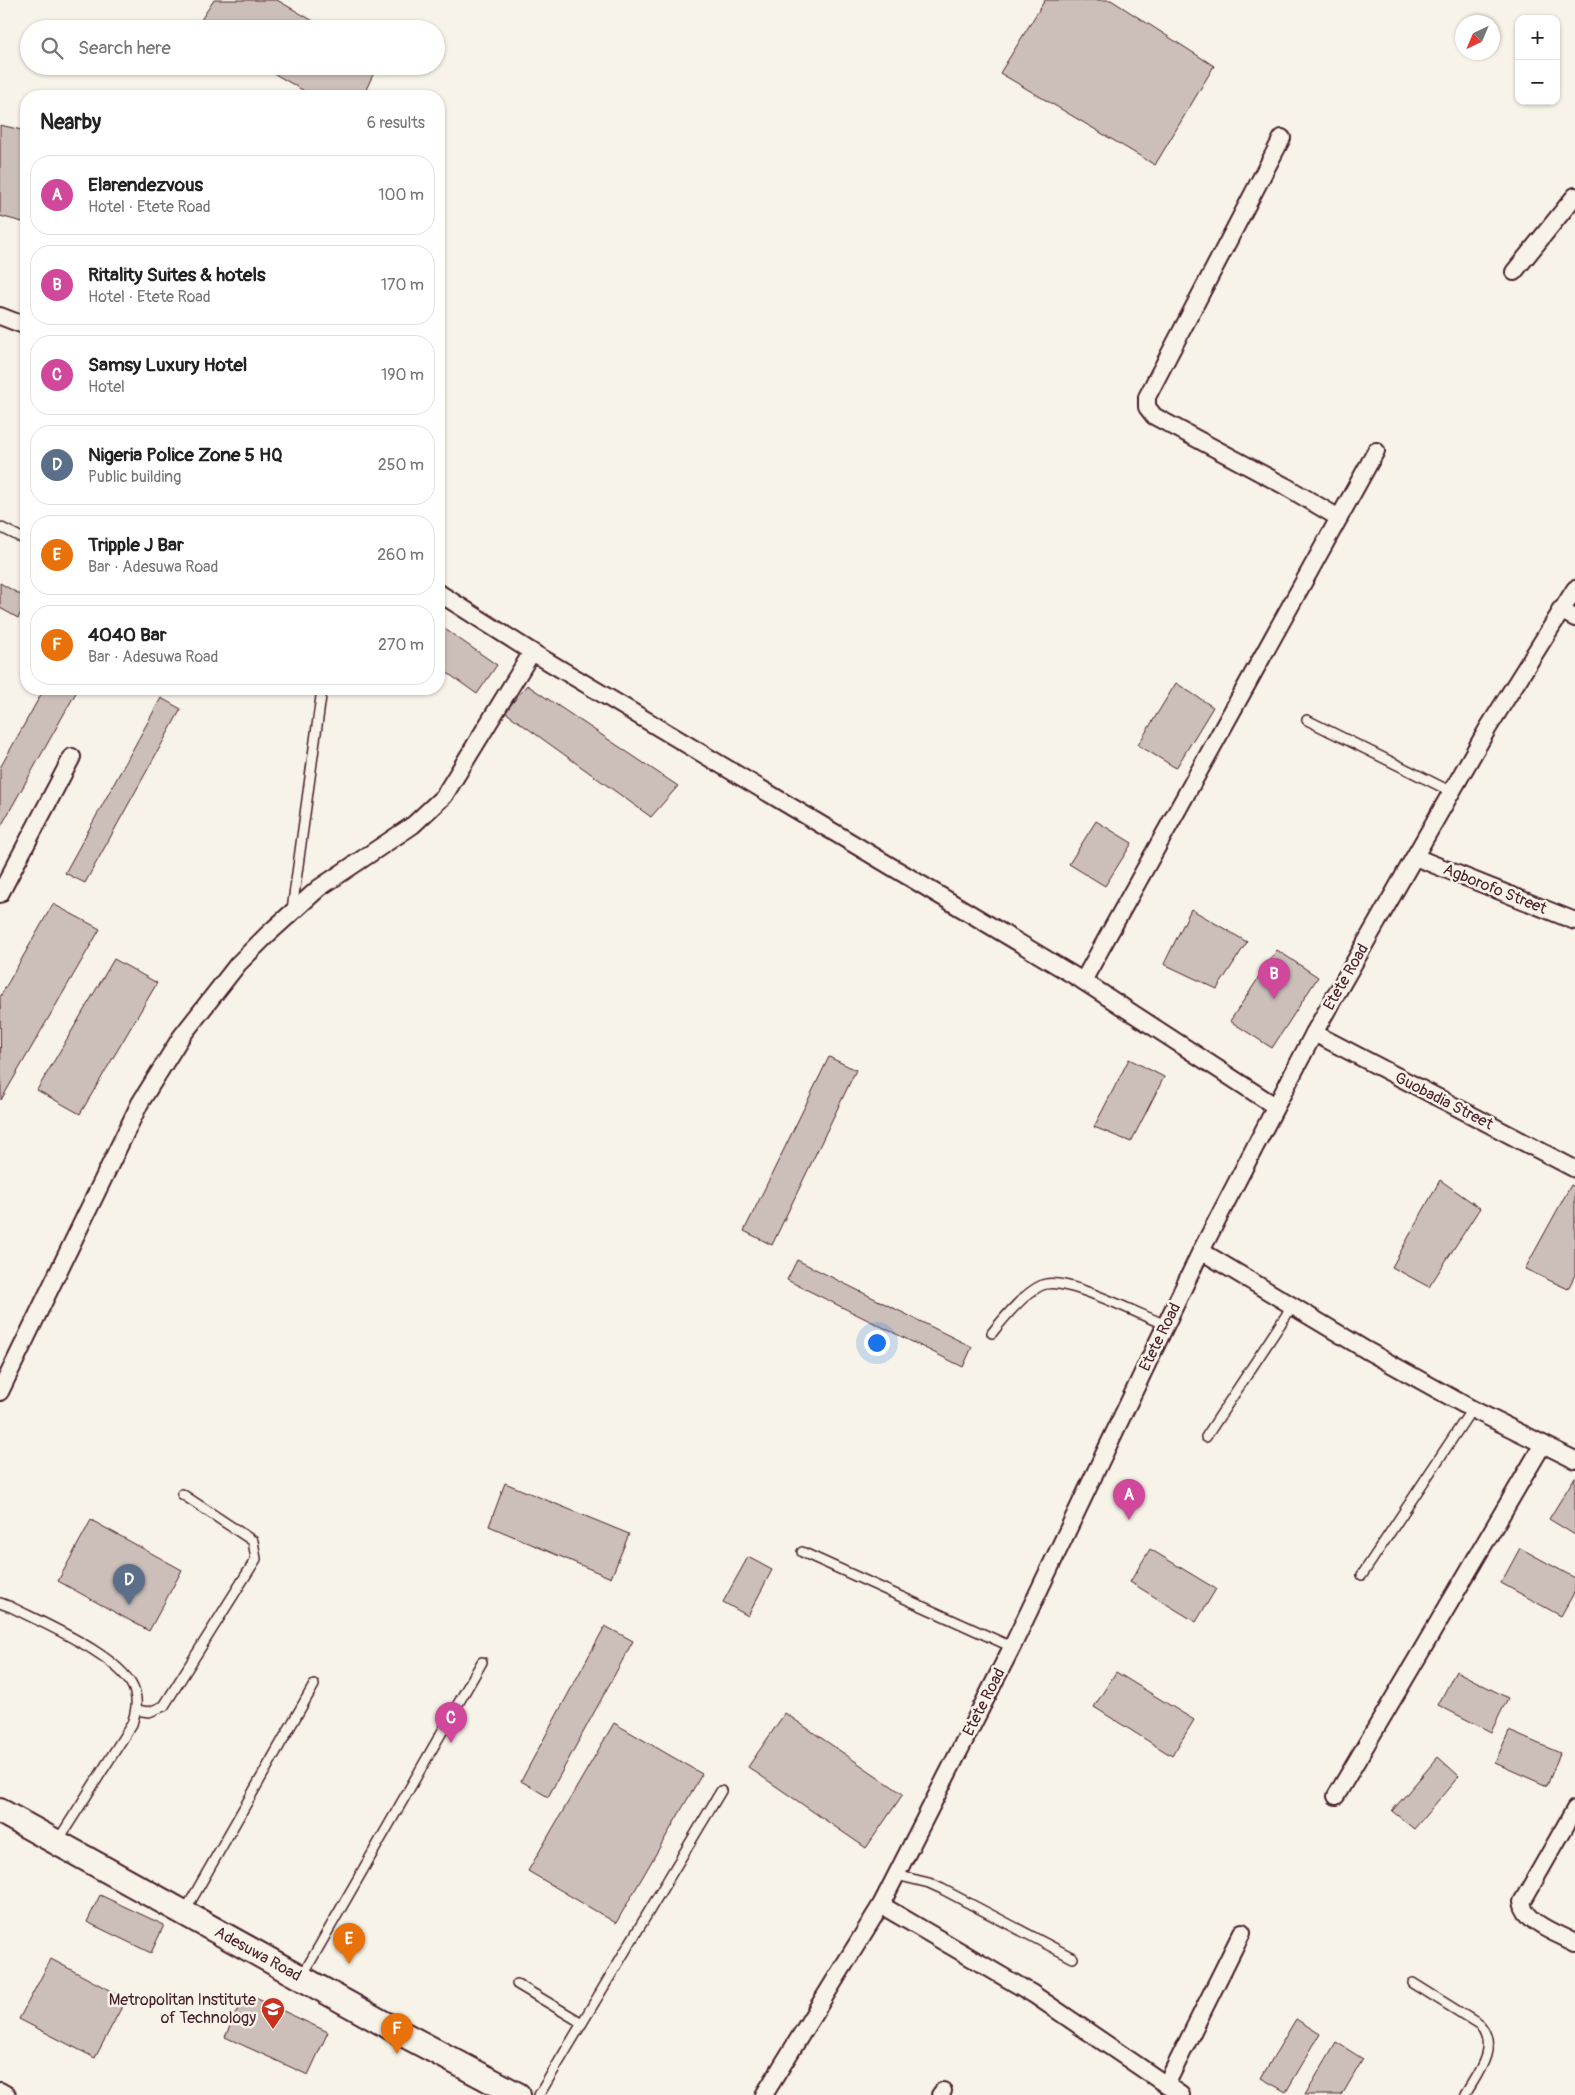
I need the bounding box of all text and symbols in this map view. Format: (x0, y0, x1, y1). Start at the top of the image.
north arrow (1455, 15, 1500, 60)
map controls (1515, 15, 1560, 105)
button: + (1515, 15, 1560, 60)
search box (20, 20, 445, 75)
icon: search (38, 34, 66, 62)
text: Search here (78, 36, 171, 60)
button: − (1515, 60, 1560, 105)
text: Nearby (40, 109, 101, 136)
text: 6 results (367, 113, 425, 133)
text: Elarendezvous (88, 173, 203, 197)
text: A (52, 185, 62, 205)
text: 100 m (378, 185, 424, 205)
text: Hotel · Etete Road (88, 197, 211, 217)
text: Ritality Suites & hotels (88, 263, 266, 287)
text: B (52, 275, 62, 295)
text: 170 m (381, 275, 424, 295)
text: Hotel · Etete Road (88, 287, 211, 307)
text: Samsy Luxury Hotel (88, 353, 247, 377)
text: C (52, 365, 62, 385)
text: 190 m (381, 365, 424, 385)
text: Hotel (88, 377, 125, 397)
text: Nigeria Police Zone 5 HQ (88, 443, 283, 467)
text: D (52, 455, 62, 475)
text: 250 m (378, 455, 424, 475)
text: Public building (88, 467, 181, 487)
text: Tripple J Bar (88, 533, 184, 557)
text: E (53, 545, 61, 565)
text: 260 m (377, 545, 424, 565)
text: Bar · Adesuwa Road (88, 557, 218, 577)
text: 4040 Bar (88, 623, 167, 647)
text: F (52, 635, 62, 655)
text: 270 m (378, 635, 424, 655)
text: Bar · Adesuwa Road (88, 647, 218, 667)
street label: Agborofo Street (1440, 859, 1550, 919)
street label: Etete Road (1319, 940, 1373, 1014)
pin: B (1258, 958, 1290, 999)
street label: Guobadia Street (1392, 1068, 1497, 1135)
street label: Etete Road (1135, 1300, 1185, 1374)
your location (864, 1330, 890, 1356)
pin: A (1113, 1479, 1145, 1520)
pin: D (113, 1564, 145, 1605)
street label: Etete Road (958, 1665, 1010, 1739)
pin: C (435, 1702, 467, 1743)
street label: Adesuwa Road (211, 1922, 305, 1986)
pin: E (333, 1923, 365, 1964)
place label: Metropolitan Institute of Technology (109, 1990, 256, 2028)
school or university icon: Metropolitan Institute of Technology (260, 1996, 286, 2030)
pin: F (381, 2013, 413, 2054)

